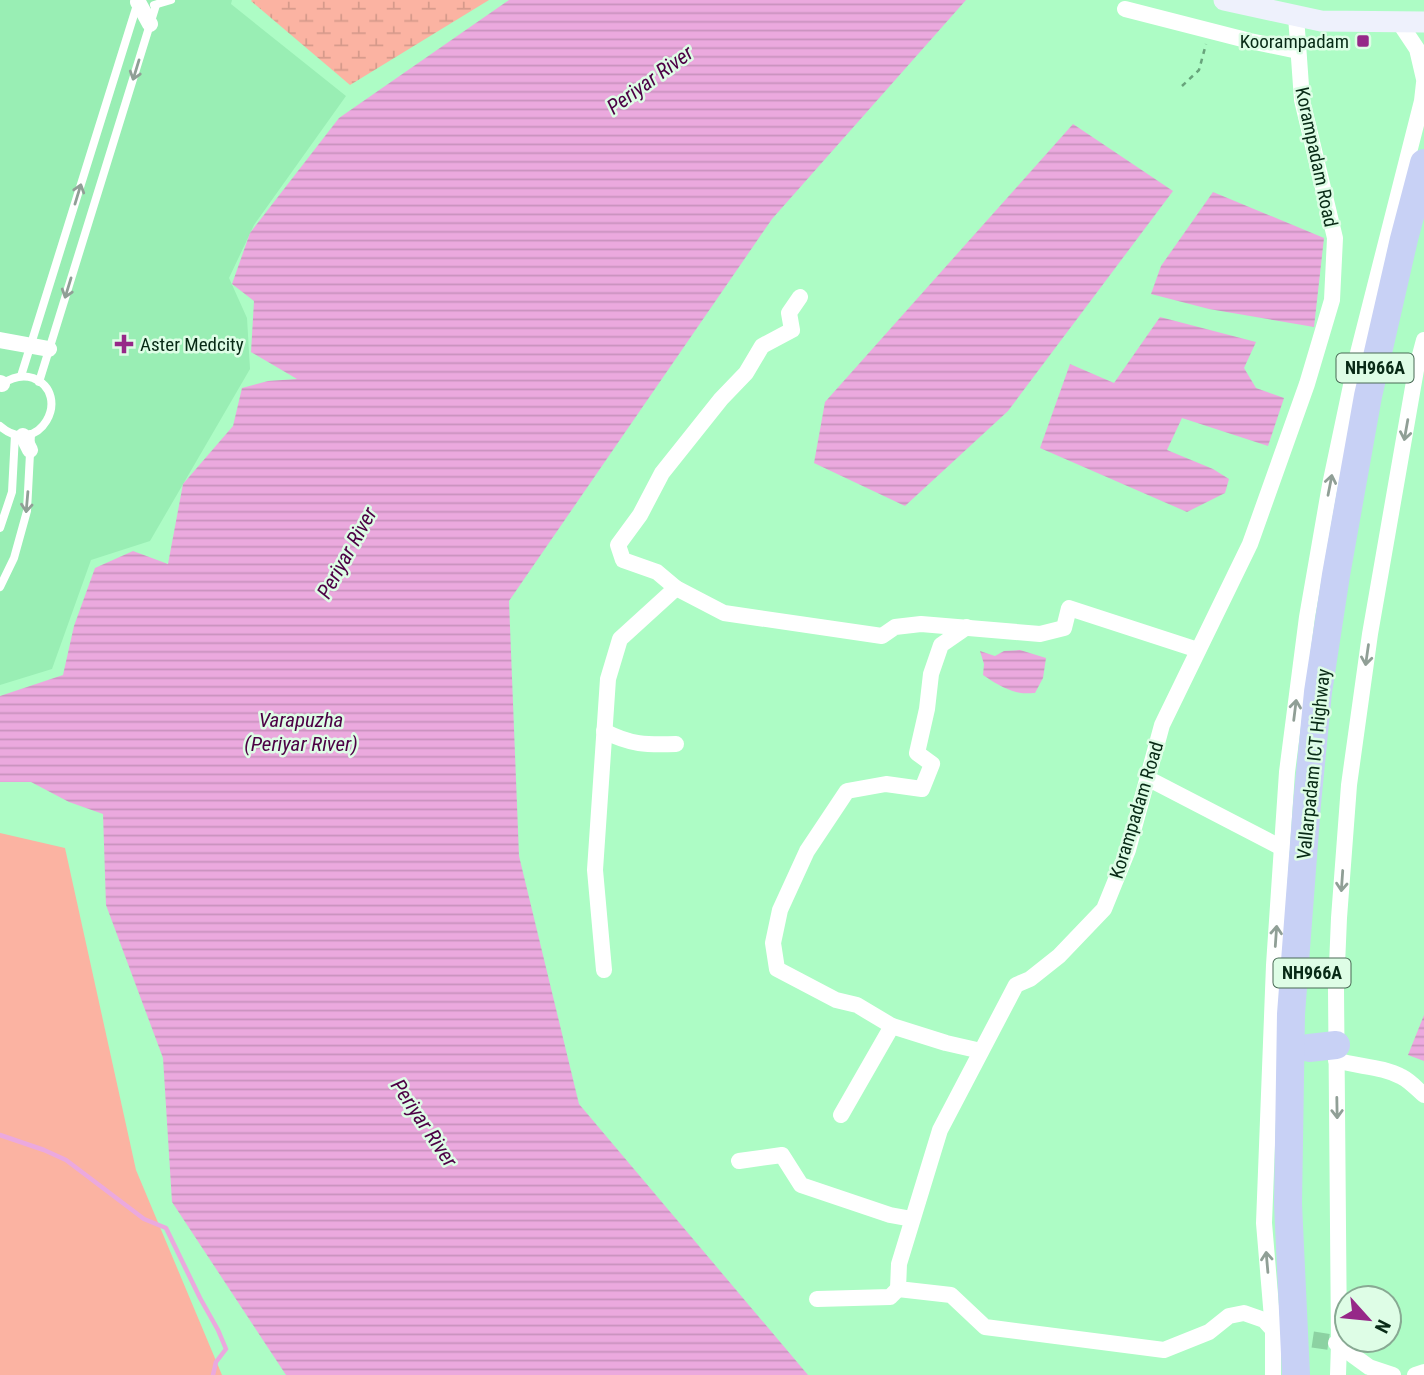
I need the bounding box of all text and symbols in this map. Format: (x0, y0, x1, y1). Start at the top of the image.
place label: Koorampadam (1240, 30, 1349, 53)
marker: Koorampadam (1355, 33, 1371, 49)
water label: Periyar River (602, 40, 698, 119)
one-way arrow (128, 59, 141, 81)
street label: Korampadam Road (1290, 85, 1343, 229)
one-way arrow (72, 183, 85, 205)
one-way arrow (61, 276, 74, 298)
place label: Aster Medcity (140, 333, 244, 356)
marker: Aster Medcity (114, 334, 134, 354)
road number: NH966A (1336, 354, 1414, 382)
one-way arrow (1398, 419, 1412, 441)
one-way arrow (1323, 474, 1337, 497)
one-way arrow (20, 491, 33, 513)
water label: Periyar River (312, 503, 382, 603)
one-way arrow (1360, 643, 1373, 666)
street label: Vallarpadam ICT Highway (1292, 667, 1335, 861)
one-way arrow (1288, 699, 1301, 722)
water label: Varapuzha (Periyar River) (244, 708, 358, 756)
street label: Korampadam Road (1105, 739, 1168, 882)
one-way arrow (1335, 869, 1348, 891)
one-way arrow (1270, 926, 1283, 948)
road number: NH966A (1274, 958, 1350, 988)
water label: Periyar River (386, 1075, 462, 1172)
one-way arrow (1330, 1096, 1344, 1119)
one-way arrow (1260, 1251, 1273, 1273)
north arrow (1333, 1284, 1403, 1354)
text: N (1370, 1316, 1396, 1337)

